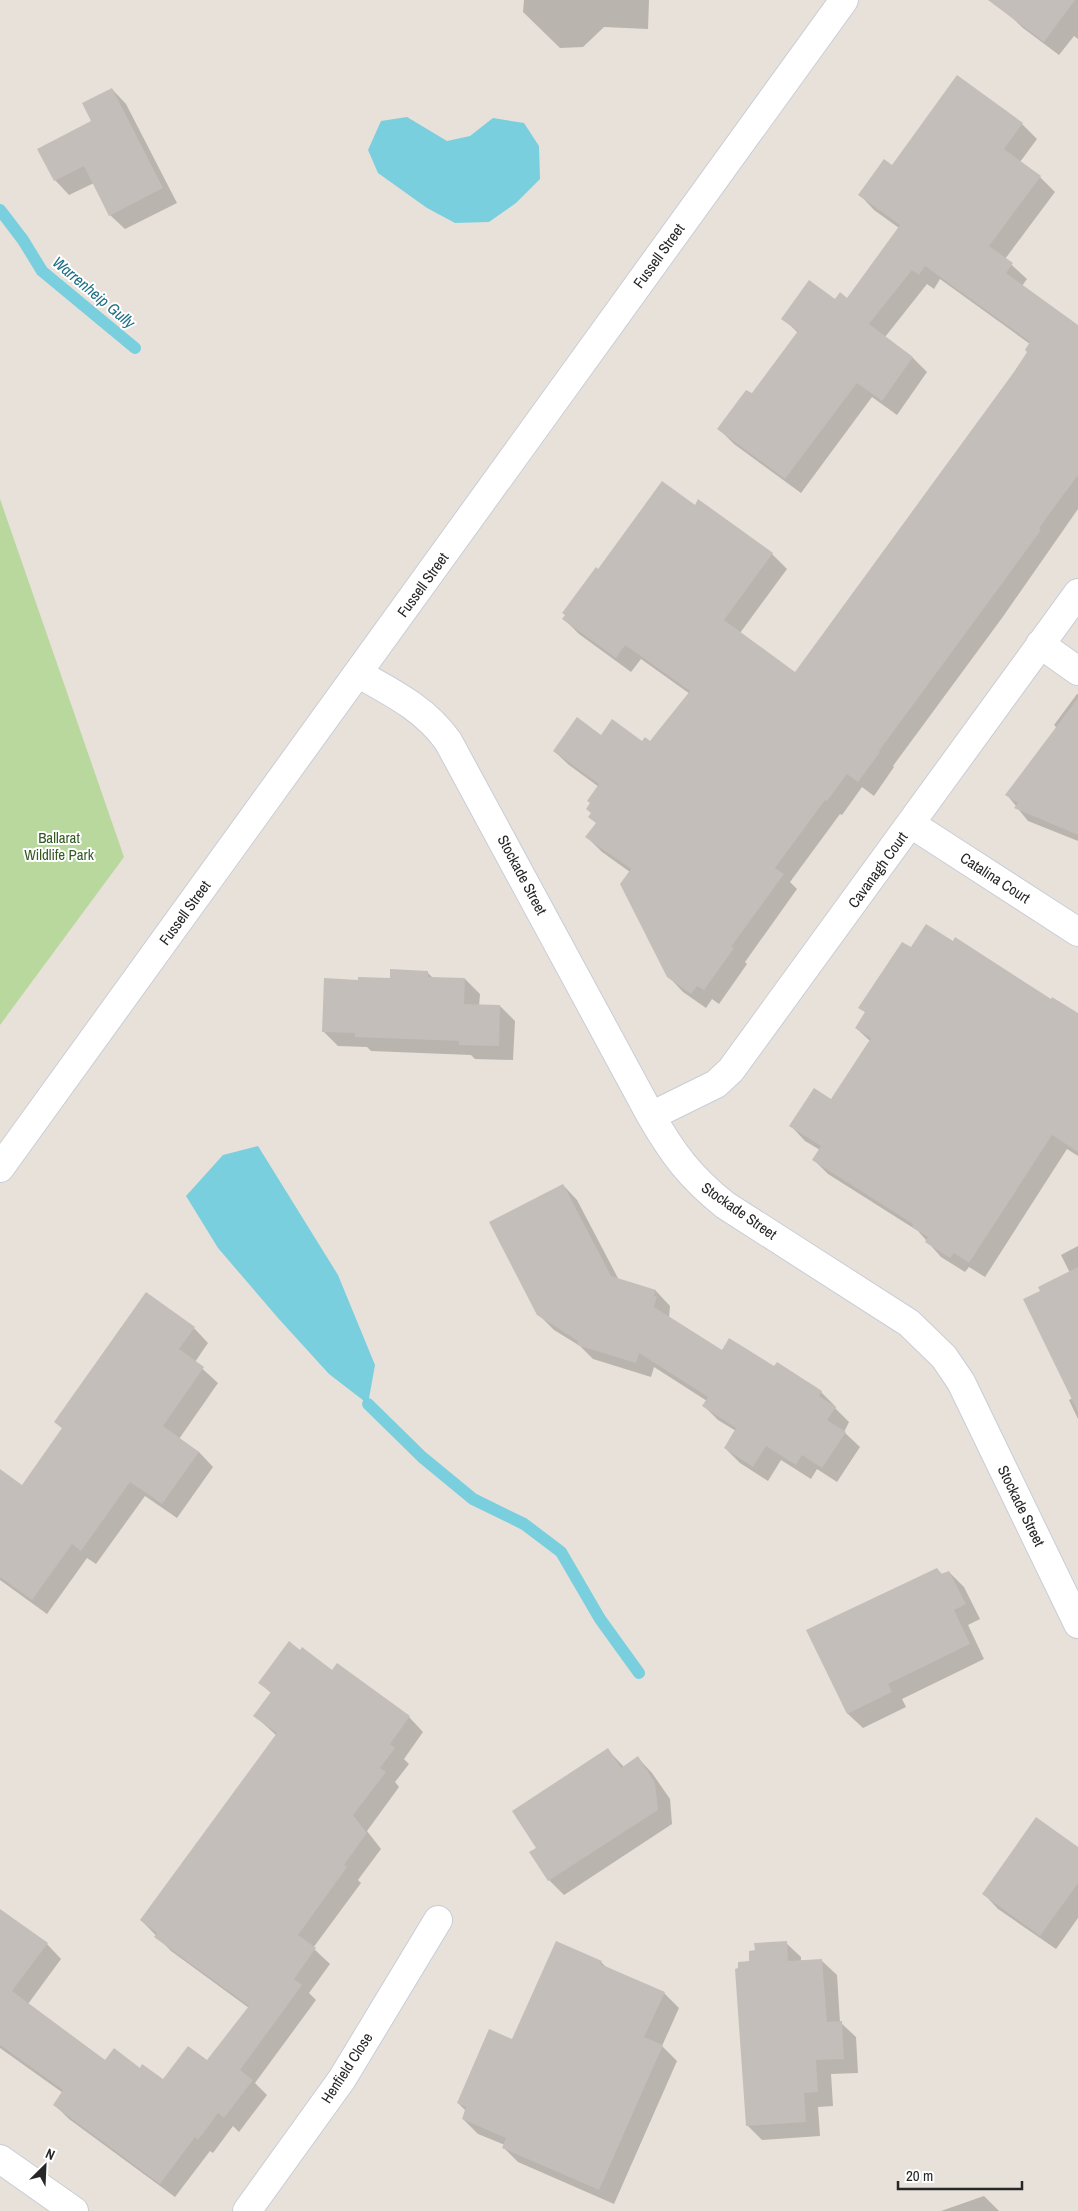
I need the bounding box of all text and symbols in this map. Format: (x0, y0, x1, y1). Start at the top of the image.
street label: Fussell Street (628, 219, 690, 292)
water label: Warrenheip Gully (48, 251, 141, 334)
street label: Fussell Street (392, 548, 454, 621)
park label: Ballarat Wildlife Park (24, 827, 95, 865)
street label: Cavanagh Court (843, 827, 913, 912)
street label: Stockade Street (493, 831, 553, 919)
street label: Catalina Court (956, 847, 1035, 908)
street label: Fussell Street (154, 876, 216, 949)
street label: Stockade Street (697, 1177, 782, 1245)
street label: Stockade Street (993, 1462, 1050, 1550)
street label: Henfield Close (316, 2028, 377, 2107)
north arrow (20, 2141, 70, 2191)
text: N (43, 2144, 58, 2164)
scale bar (898, 2158, 1022, 2190)
text: 20 m (906, 2165, 933, 2186)

